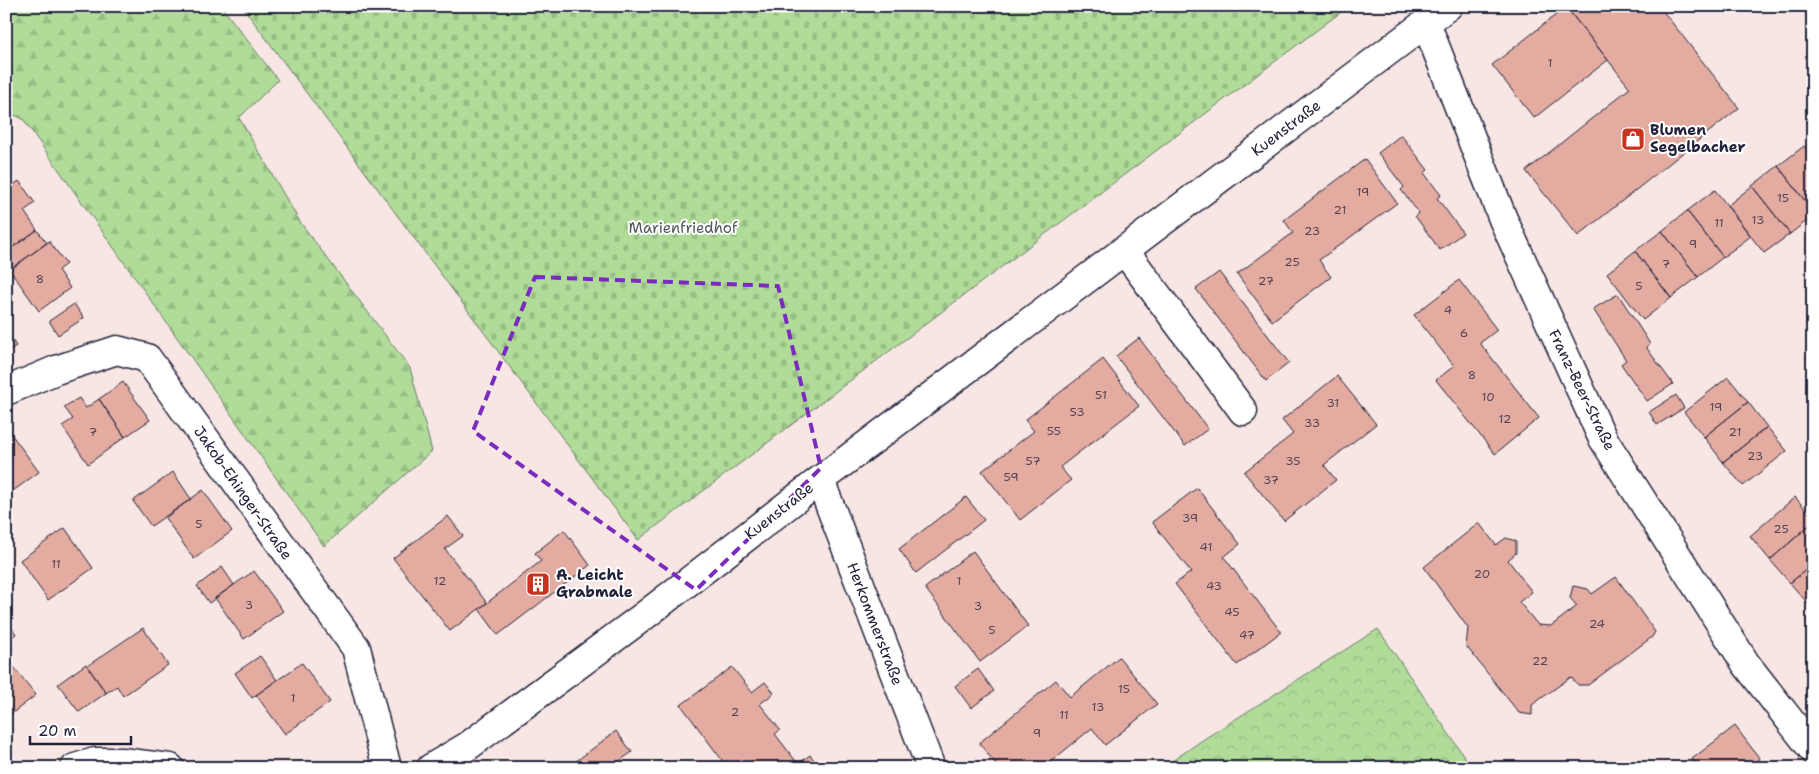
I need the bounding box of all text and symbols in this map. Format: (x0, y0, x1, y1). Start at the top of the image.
house number: 1 (1547, 55, 1553, 71)
street label: Kuenstraße (1247, 95, 1325, 161)
place label: Blumen Segelbacher (1650, 120, 1746, 157)
shop icon: Blumen Segelbacher (1620, 126, 1646, 152)
house number: 19 (1357, 184, 1369, 200)
house number: 15 (1777, 190, 1789, 206)
house number: 21 (1334, 202, 1346, 218)
house number: 13 (1752, 212, 1764, 228)
house number: 11 (1714, 215, 1724, 231)
park label: Marienfriedhof (629, 218, 738, 238)
house number: 23 (1304, 223, 1320, 239)
house number: 9 (1689, 236, 1697, 252)
house number: 25 (1284, 254, 1300, 270)
house number: 7 (1662, 256, 1670, 272)
house number: 8 (36, 271, 44, 287)
house number: 27 (1258, 273, 1274, 289)
house number: 5 (1635, 278, 1643, 294)
house number: 4 (1444, 302, 1452, 318)
house number: 6 (1460, 325, 1468, 341)
street label: Franz-Beer-Straße (1544, 326, 1620, 454)
house number: 8 (1468, 367, 1476, 383)
house number: 51 (1095, 387, 1107, 403)
house number: 10 (1481, 389, 1495, 405)
house number: 31 (1327, 395, 1339, 411)
house number: 19 (1710, 399, 1722, 415)
house number: 53 (1069, 404, 1085, 420)
house number: 12 (1499, 411, 1511, 427)
house number: 33 (1304, 415, 1320, 431)
street label: Jakob-Ehinger-Straße (189, 422, 297, 564)
house number: 55 (1047, 423, 1061, 439)
house number: 7 (89, 424, 97, 440)
house number: 21 (1729, 424, 1741, 440)
house number: 23 (1747, 448, 1763, 464)
house number: 57 (1025, 453, 1041, 469)
house number: 35 (1285, 453, 1301, 469)
house number: 59 (1003, 469, 1019, 485)
house number: 37 (1263, 472, 1279, 488)
street label: Kuenstraße (740, 478, 818, 544)
house number: 39 (1182, 510, 1198, 526)
house number: 5 (195, 516, 203, 532)
house number: 25 (1773, 521, 1789, 537)
house number: 41 (1200, 539, 1212, 555)
house number: 11 (51, 556, 61, 572)
street label: Herkommerstraße (842, 560, 908, 688)
place label: A. Leicht Grabmale (556, 565, 633, 602)
house number: 20 (1474, 566, 1490, 582)
building icon: A. Leicht Grabmale (525, 571, 551, 597)
house number: 12 (434, 573, 446, 589)
house number: 1 (956, 573, 962, 589)
house number: 43 (1206, 578, 1222, 594)
house number: 3 (245, 597, 253, 613)
house number: 3 (974, 598, 982, 614)
house number: 45 (1224, 604, 1240, 620)
house number: 24 (1589, 616, 1605, 632)
house number: 5 (988, 622, 996, 638)
house number: 47 (1239, 627, 1255, 643)
house number: 22 (1532, 653, 1548, 669)
house number: 15 (1118, 681, 1130, 697)
house number: 1 (290, 690, 296, 706)
house number: 13 (1092, 699, 1104, 715)
house number: 2 (731, 704, 739, 720)
house number: 11 (1059, 707, 1069, 723)
scale bar (30, 714, 131, 746)
text: 20 m (38, 721, 77, 741)
house number: 9 (1033, 725, 1041, 741)

